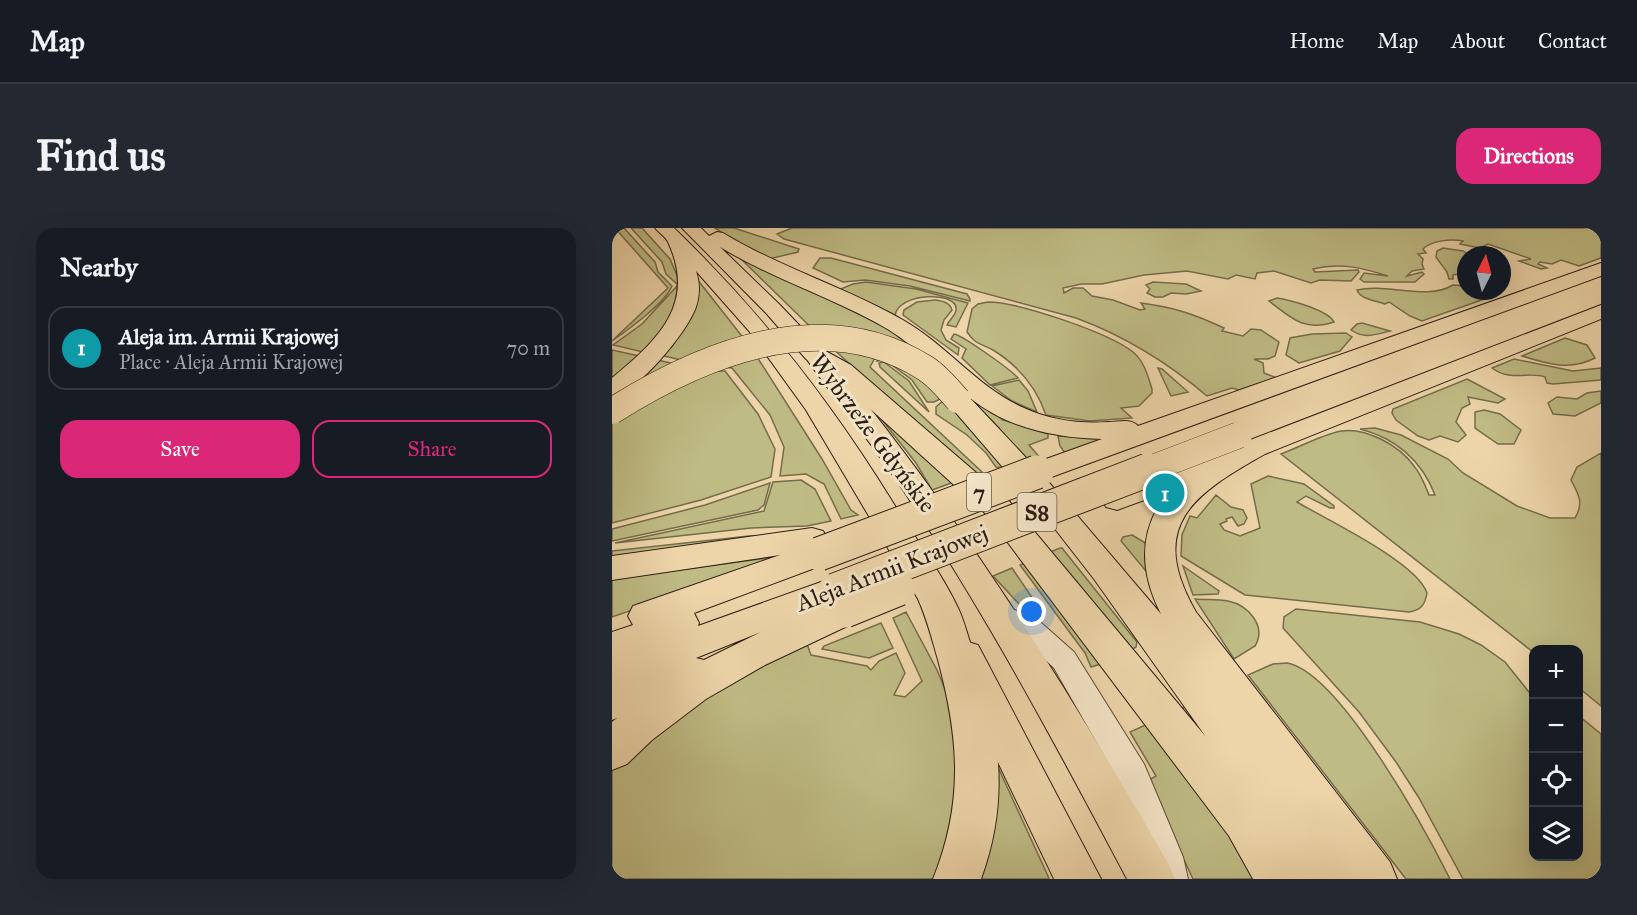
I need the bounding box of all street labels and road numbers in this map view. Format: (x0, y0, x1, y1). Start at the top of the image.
street label: Wybrzeże Gdyńskie (803, 347, 943, 519)
road number: 7 (967, 473, 991, 511)
road number: S8 (1018, 493, 1056, 531)
street label: Aleja Armii Krajowej (791, 518, 992, 619)

